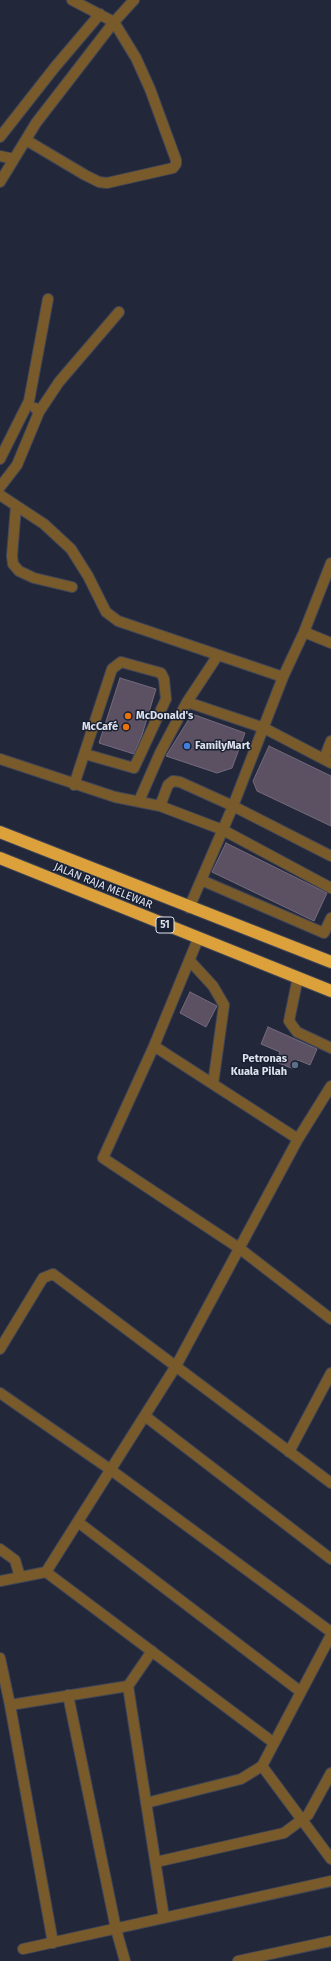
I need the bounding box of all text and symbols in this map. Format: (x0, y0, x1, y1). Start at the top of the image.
place label: McDonald's (136, 709, 193, 723)
marker: McDonald's (123, 711, 133, 721)
place label: McCafé (82, 720, 118, 734)
marker: McCafé (121, 722, 131, 732)
place label: FamilyMart (195, 739, 250, 753)
marker: FamilyMart (182, 741, 192, 751)
street label: JALAN RAJA MELEWAR (52, 860, 154, 912)
road number: 51 (156, 917, 174, 933)
place label: Petronas Kuala Pilah (231, 1052, 287, 1078)
marker: Petronas Kuala Pilah (290, 1060, 300, 1070)

